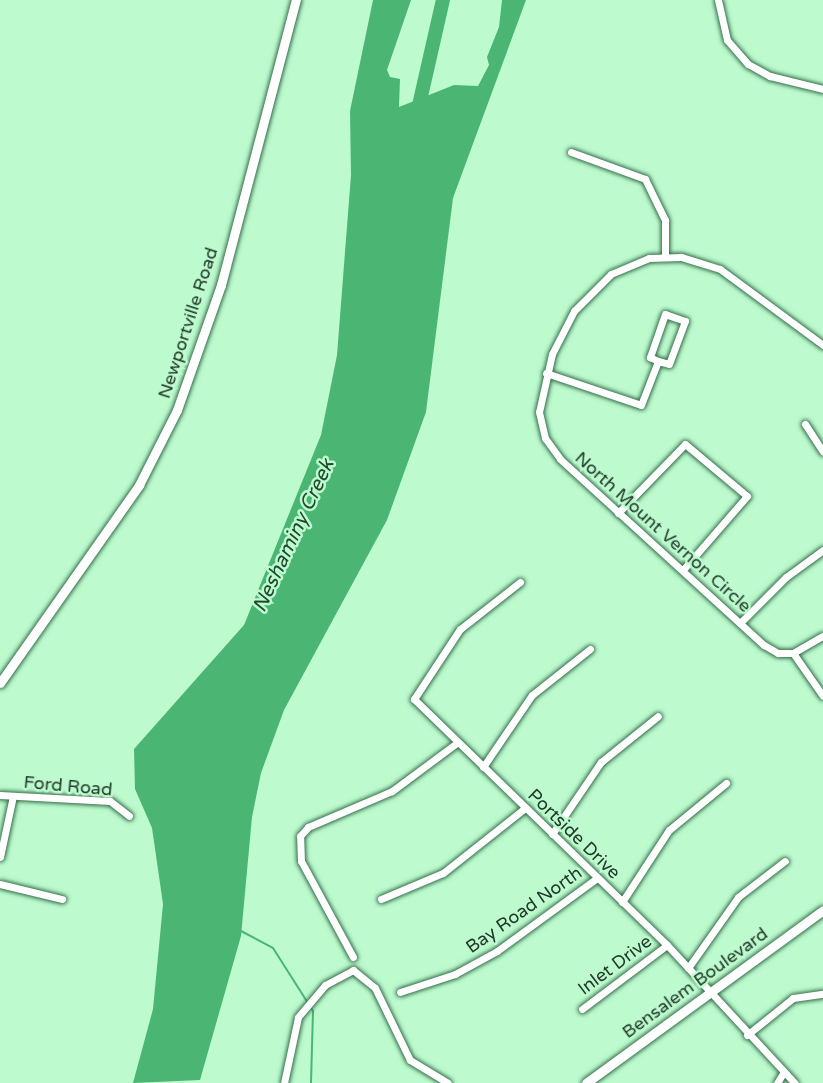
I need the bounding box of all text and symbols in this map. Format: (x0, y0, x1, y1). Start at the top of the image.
street label: Newportville Road (153, 245, 223, 401)
street label: North Mount Vernon Circle (570, 447, 756, 617)
water label: Neshaminy Creek (248, 456, 340, 616)
street label: Ford Road (23, 771, 113, 801)
street label: Portside Drive (523, 784, 625, 884)
street label: Bay Road North (462, 862, 586, 958)
street label: Bensalem Boulevard (618, 923, 772, 1043)
street label: Inlet Drive (574, 930, 656, 1000)

